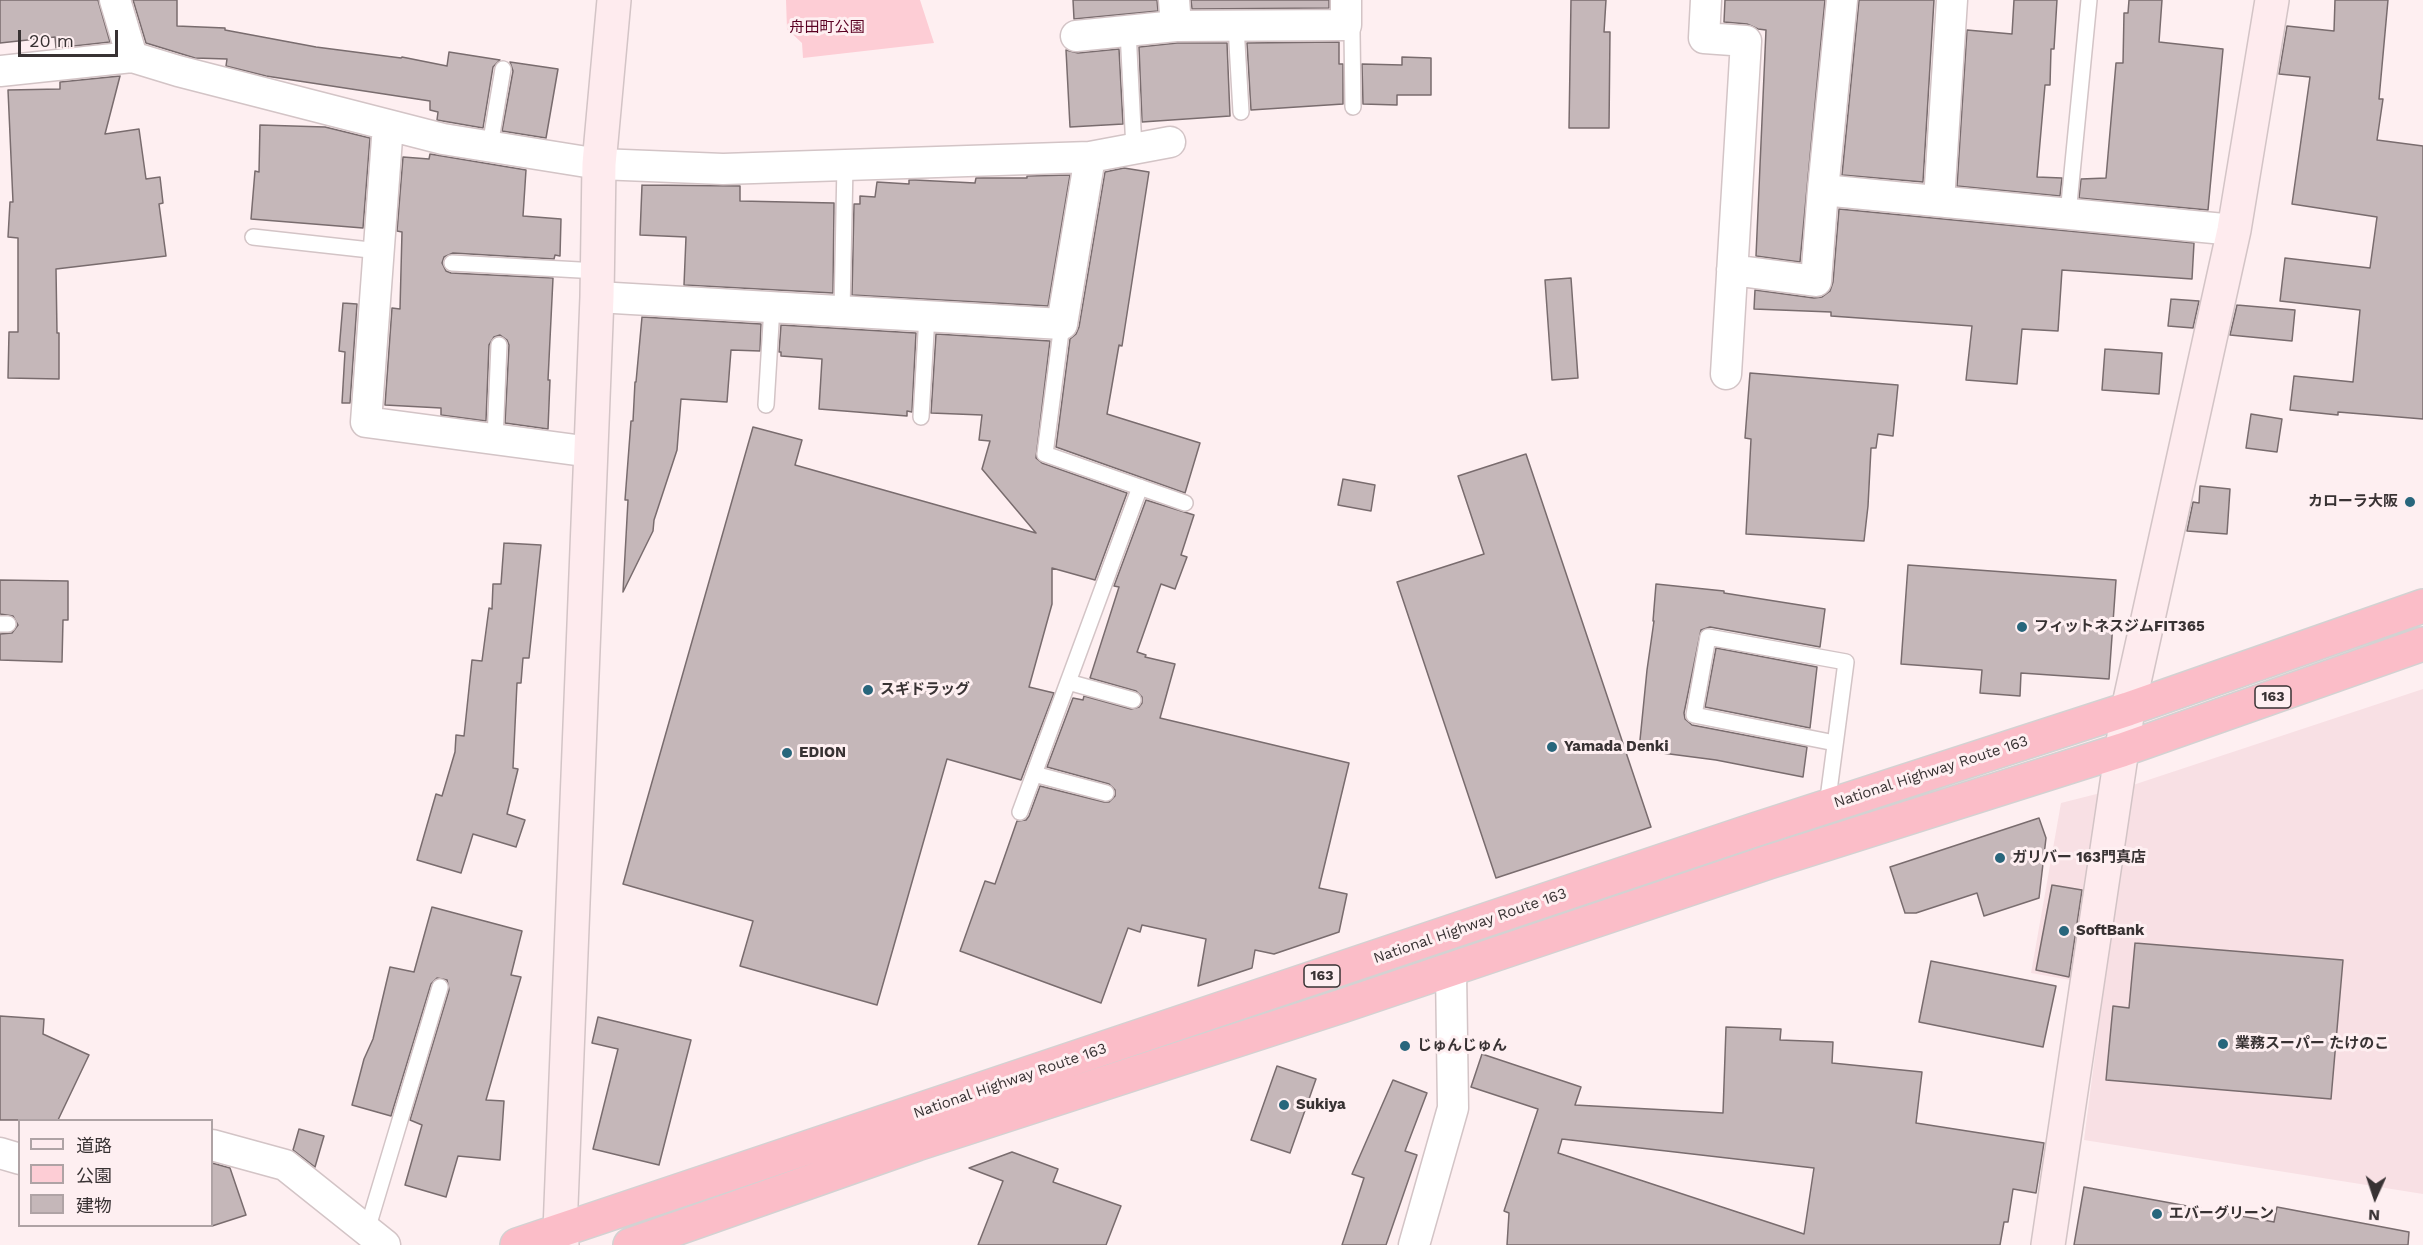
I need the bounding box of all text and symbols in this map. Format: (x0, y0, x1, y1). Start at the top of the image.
scale bar (21, 18, 122, 56)
park label: 舟田町公園 (790, 19, 864, 37)
text: 20 m (29, 30, 74, 51)
place label: カローラ大阪 (2308, 493, 2398, 511)
marker: カローラ大阪 (2403, 495, 2417, 509)
place label: フィットネスジムFIT365 (2034, 618, 2205, 636)
marker: フィットネスジムFIT365 (2015, 620, 2029, 634)
place label: スギドラッグ (880, 681, 970, 699)
marker: スギドラッグ (861, 683, 875, 697)
road number: 163 (2255, 686, 2291, 708)
street label: National Highway Route 163 (1832, 732, 2030, 812)
place label: Yamada Denki (1564, 738, 1669, 756)
marker: Yamada Denki (1545, 740, 1559, 754)
place label: EDION (799, 744, 846, 762)
marker: EDION (780, 746, 794, 760)
place label: ガリバー 163門真店 (2012, 849, 2146, 867)
marker: ガリバー 163門真店 (1993, 851, 2007, 865)
street label: National Highway Route 163 (1371, 884, 1569, 968)
place label: SoftBank (2076, 922, 2144, 940)
marker: SoftBank (2057, 924, 2071, 938)
road number: 163 (1304, 965, 1340, 987)
place label: 業務スーパー たけのこ (2235, 1035, 2389, 1053)
place label: じゅんじゅん (1417, 1037, 1507, 1055)
marker: 業務スーパー たけのこ (2216, 1037, 2230, 1051)
street label: National Highway Route 163 (911, 1039, 1109, 1123)
marker: じゅんじゅん (1398, 1039, 1412, 1053)
place label: Sukiya (1296, 1096, 1346, 1114)
marker: Sukiya (1277, 1098, 1291, 1112)
legend (18, 1119, 213, 1227)
text: 道路 (76, 1135, 112, 1156)
text: 公園 (76, 1165, 112, 1186)
north arrow (2345, 1167, 2405, 1227)
text: 建物 (76, 1195, 112, 1216)
place label: エバーグリーン (2169, 1205, 2274, 1223)
text: N (2368, 1206, 2380, 1225)
marker: エバーグリーン (2150, 1207, 2164, 1221)

